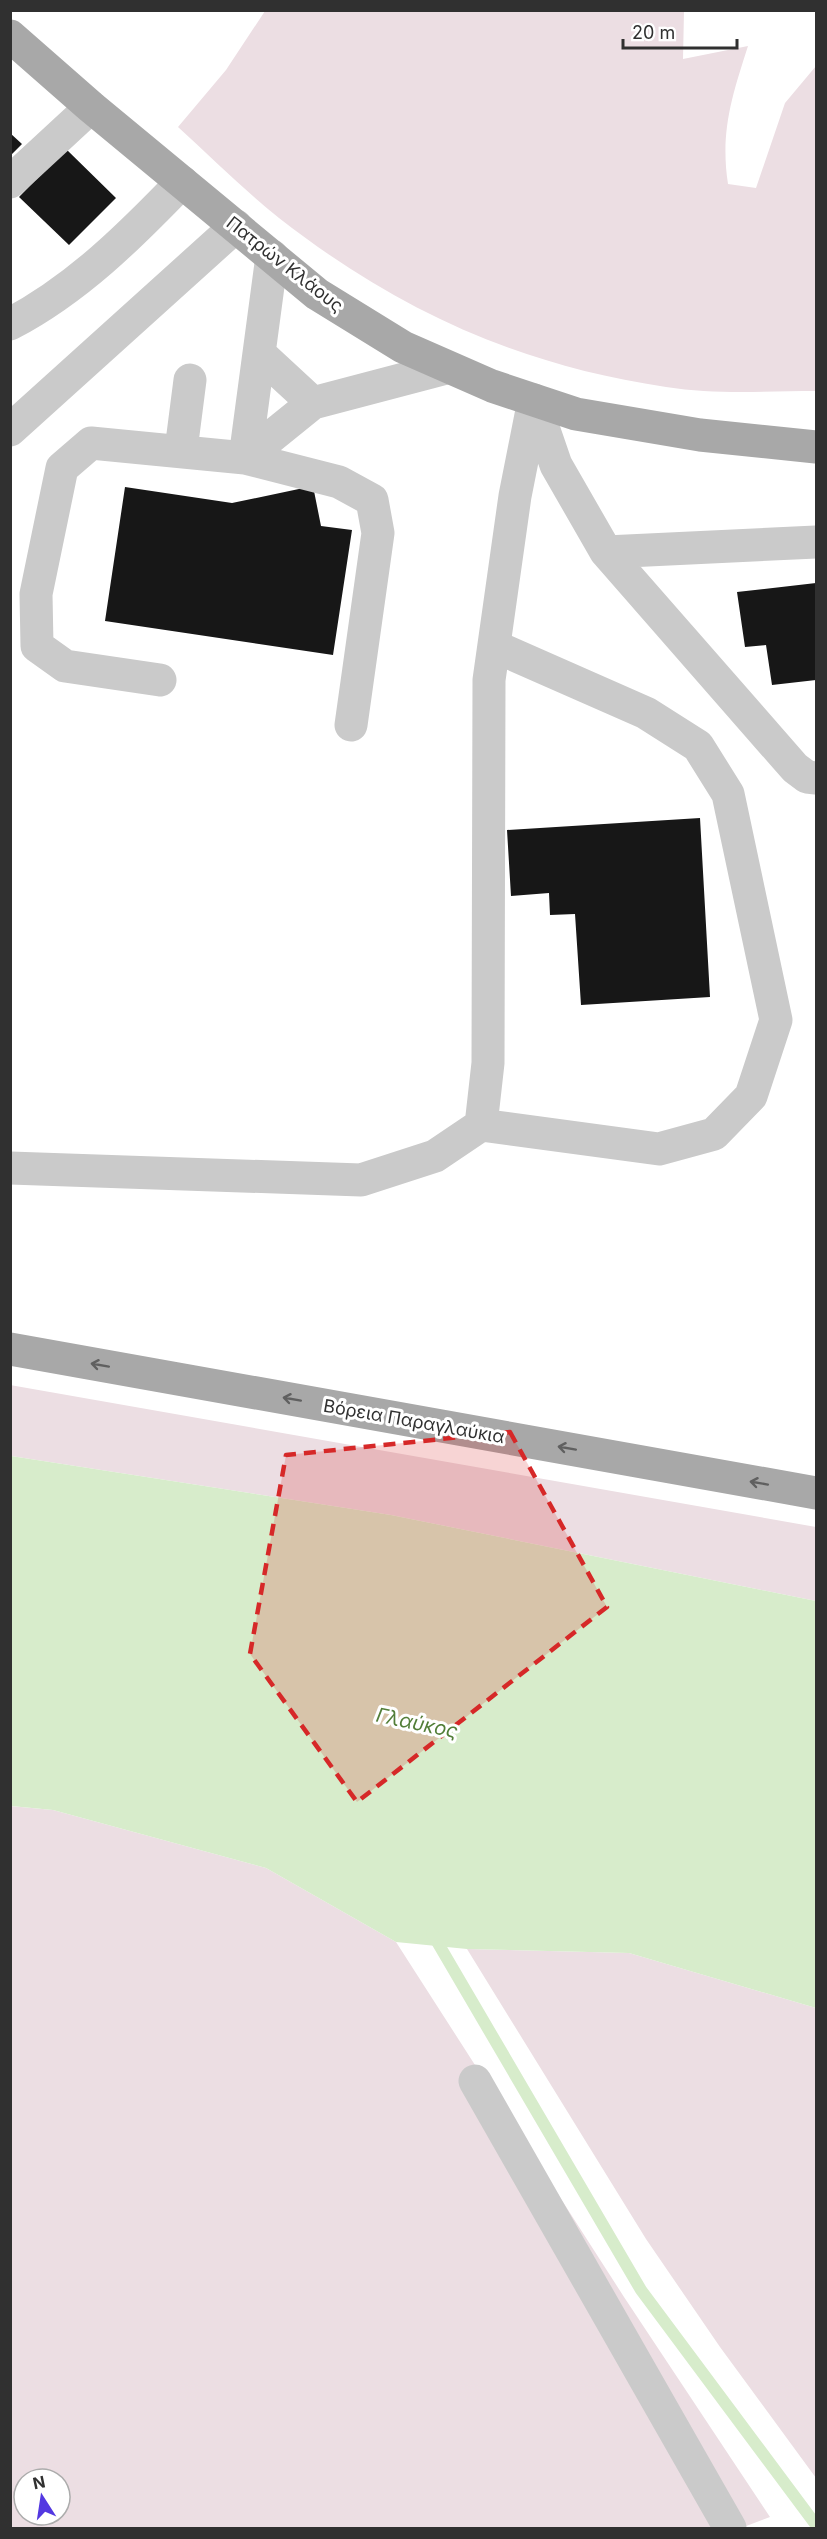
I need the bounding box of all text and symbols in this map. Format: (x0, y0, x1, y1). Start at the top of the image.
scale bar (623, 12, 737, 50)
text: 20 m (632, 22, 675, 43)
street label: Πατρών Κλάους (222, 212, 348, 316)
one-way arrow (91, 1359, 111, 1370)
one-way arrow (283, 1393, 303, 1404)
street label: Βόρεια Παραγλαύκια (322, 1395, 506, 1447)
one-way arrow (558, 1442, 577, 1453)
one-way arrow (750, 1477, 769, 1488)
water label: Γλαύκος (374, 1703, 460, 1743)
north arrow (12, 2467, 72, 2527)
text: N (31, 2471, 47, 2493)

